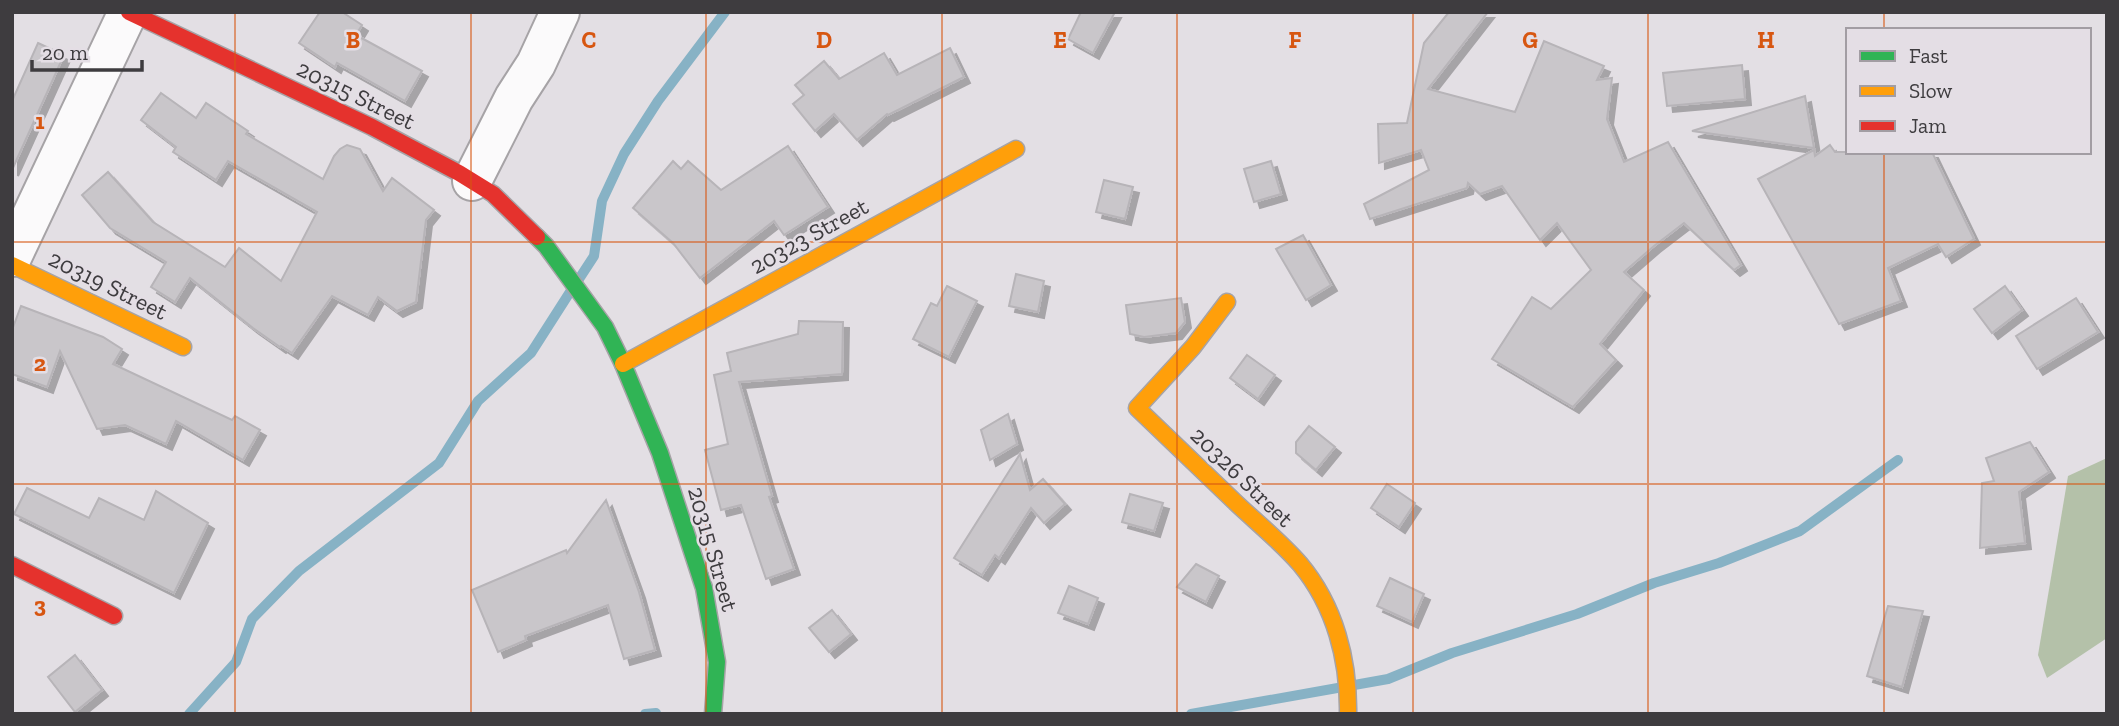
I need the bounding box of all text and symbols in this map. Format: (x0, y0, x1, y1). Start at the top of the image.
text: B (346, 26, 360, 54)
text: C (582, 26, 596, 54)
text: D (816, 26, 832, 54)
text: E (1053, 26, 1067, 54)
text: F (1288, 26, 1302, 54)
text: G (1522, 26, 1538, 54)
text: H (1757, 26, 1775, 54)
scale bar (32, 28, 142, 72)
legend (1846, 28, 2091, 154)
text: 20 m (42, 40, 88, 65)
text: Fast (1909, 43, 1948, 68)
street label: 20315 Street (292, 53, 420, 136)
text: Slow (1909, 78, 1952, 103)
text: 1 (35, 107, 45, 135)
text: Jam (1909, 113, 1946, 138)
street label: 20323 Street (745, 191, 873, 280)
street label: 20319 Street (44, 243, 172, 326)
text: 2 (34, 349, 46, 377)
street label: 20326 Street (1185, 420, 1300, 533)
street label: 20315 Street (682, 483, 745, 615)
text: 3 (34, 591, 46, 619)

